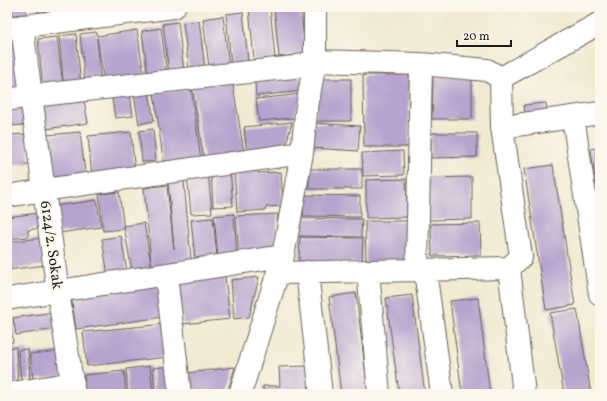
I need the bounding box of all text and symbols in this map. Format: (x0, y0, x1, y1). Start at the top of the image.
scale bar (457, 22, 511, 48)
text: 20 m (463, 29, 490, 45)
street label: 6124/2. Sokak (34, 200, 67, 291)

